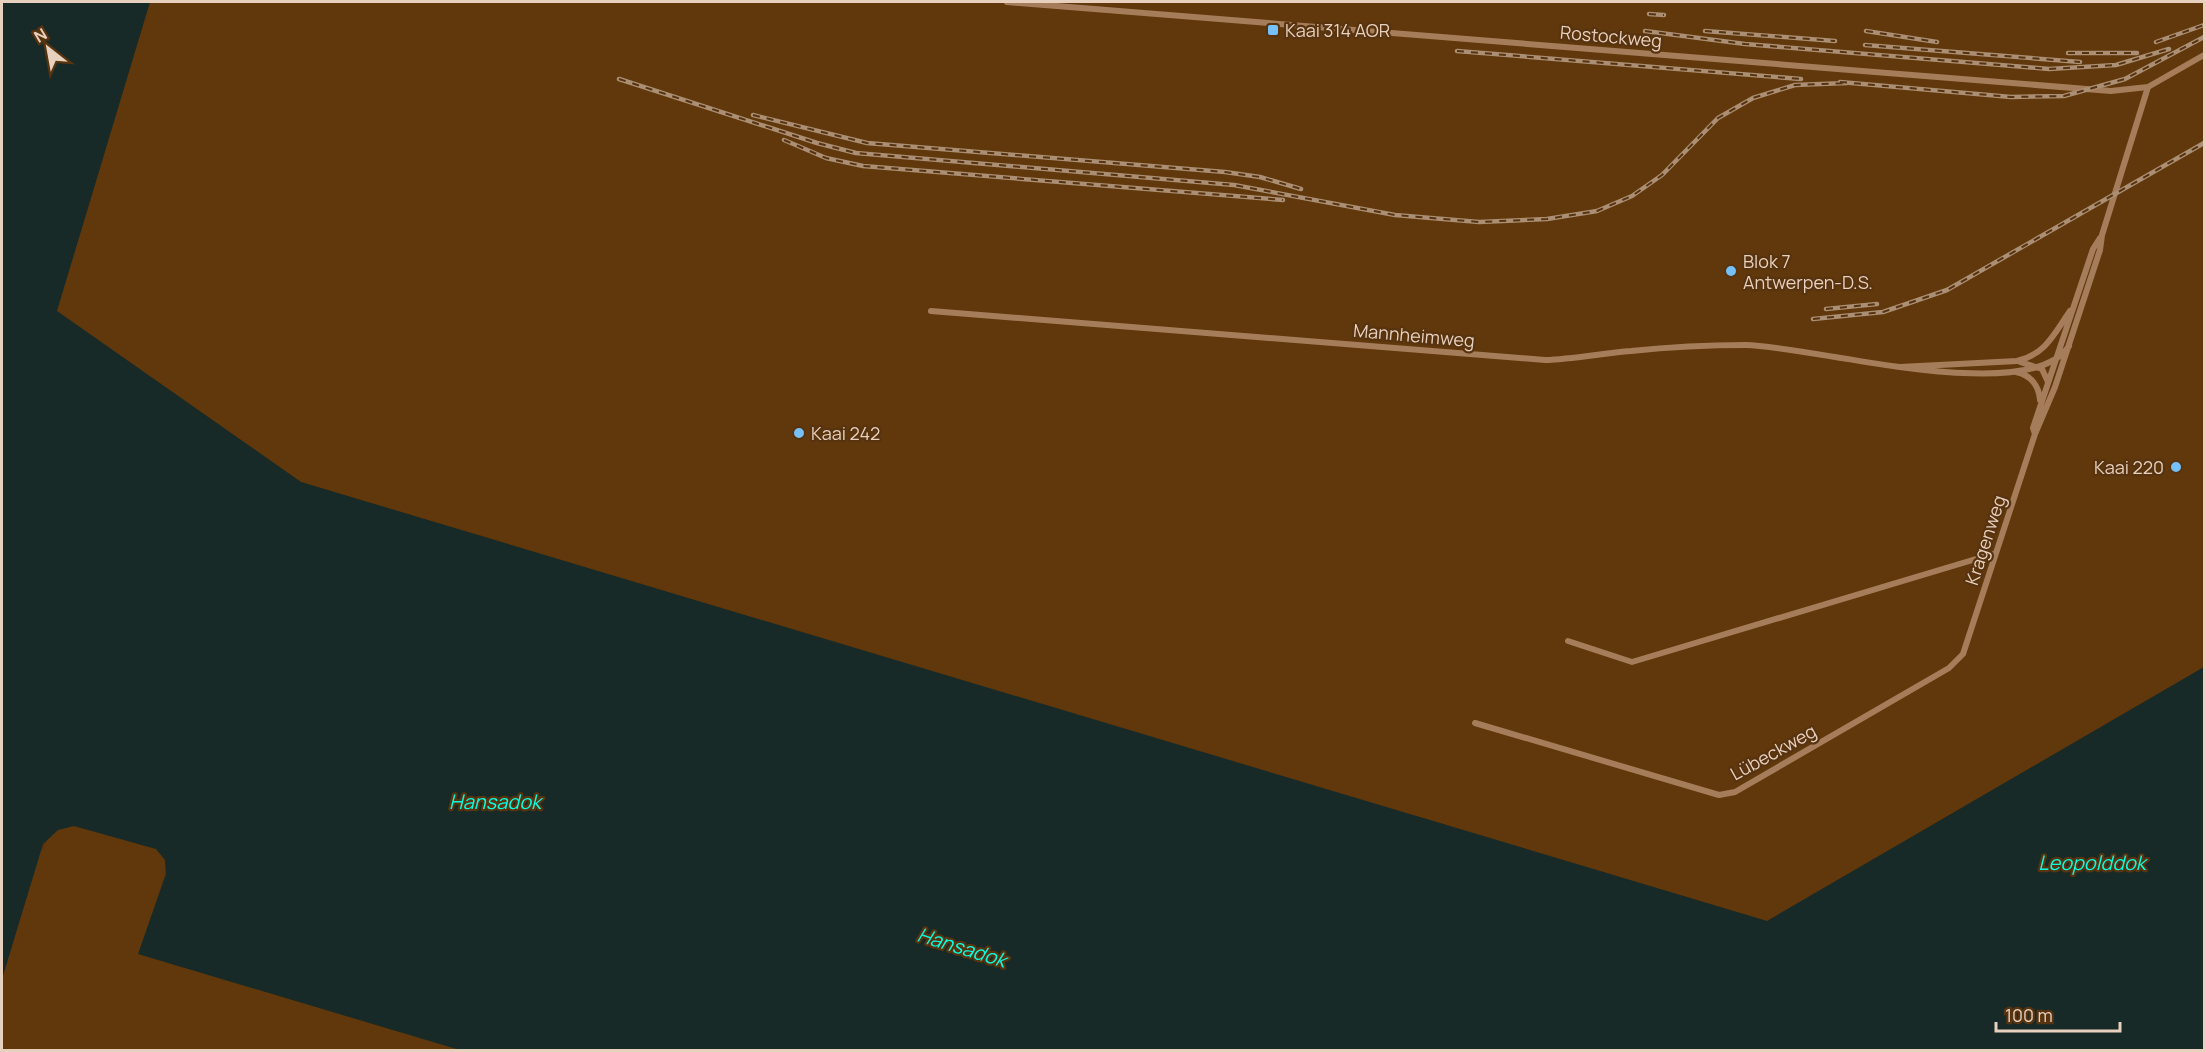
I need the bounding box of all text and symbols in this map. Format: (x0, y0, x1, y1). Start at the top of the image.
north arrow (18, 18, 78, 78)
place label: Kaai 314 AOR (1285, 18, 1390, 42)
street label: Rostockweg (1559, 20, 1663, 52)
text: N (30, 23, 51, 48)
marker: Kaai 314 AOR (1266, 23, 1280, 37)
place label: Blok 7 Antwerpen-D.S. (1743, 249, 1873, 294)
marker: Blok 7 Antwerpen-D.S. (1724, 264, 1738, 278)
street label: Mannheimweg (1352, 318, 1476, 352)
place label: Kaai 242 (811, 421, 880, 445)
marker: Kaai 242 (792, 426, 806, 440)
place label: Kaai 220 (2094, 455, 2164, 479)
marker: Kaai 220 (2169, 460, 2183, 474)
street label: Kragenweg (1959, 492, 2011, 588)
street label: Lübeckweg (1726, 719, 1820, 785)
water label: Hansadok (449, 788, 544, 815)
water label: Leopolddok (2038, 849, 2149, 876)
water label: Hansadok (914, 921, 1013, 974)
scale bar (1996, 995, 2120, 1033)
text: 100 m (2005, 1003, 2053, 1027)

